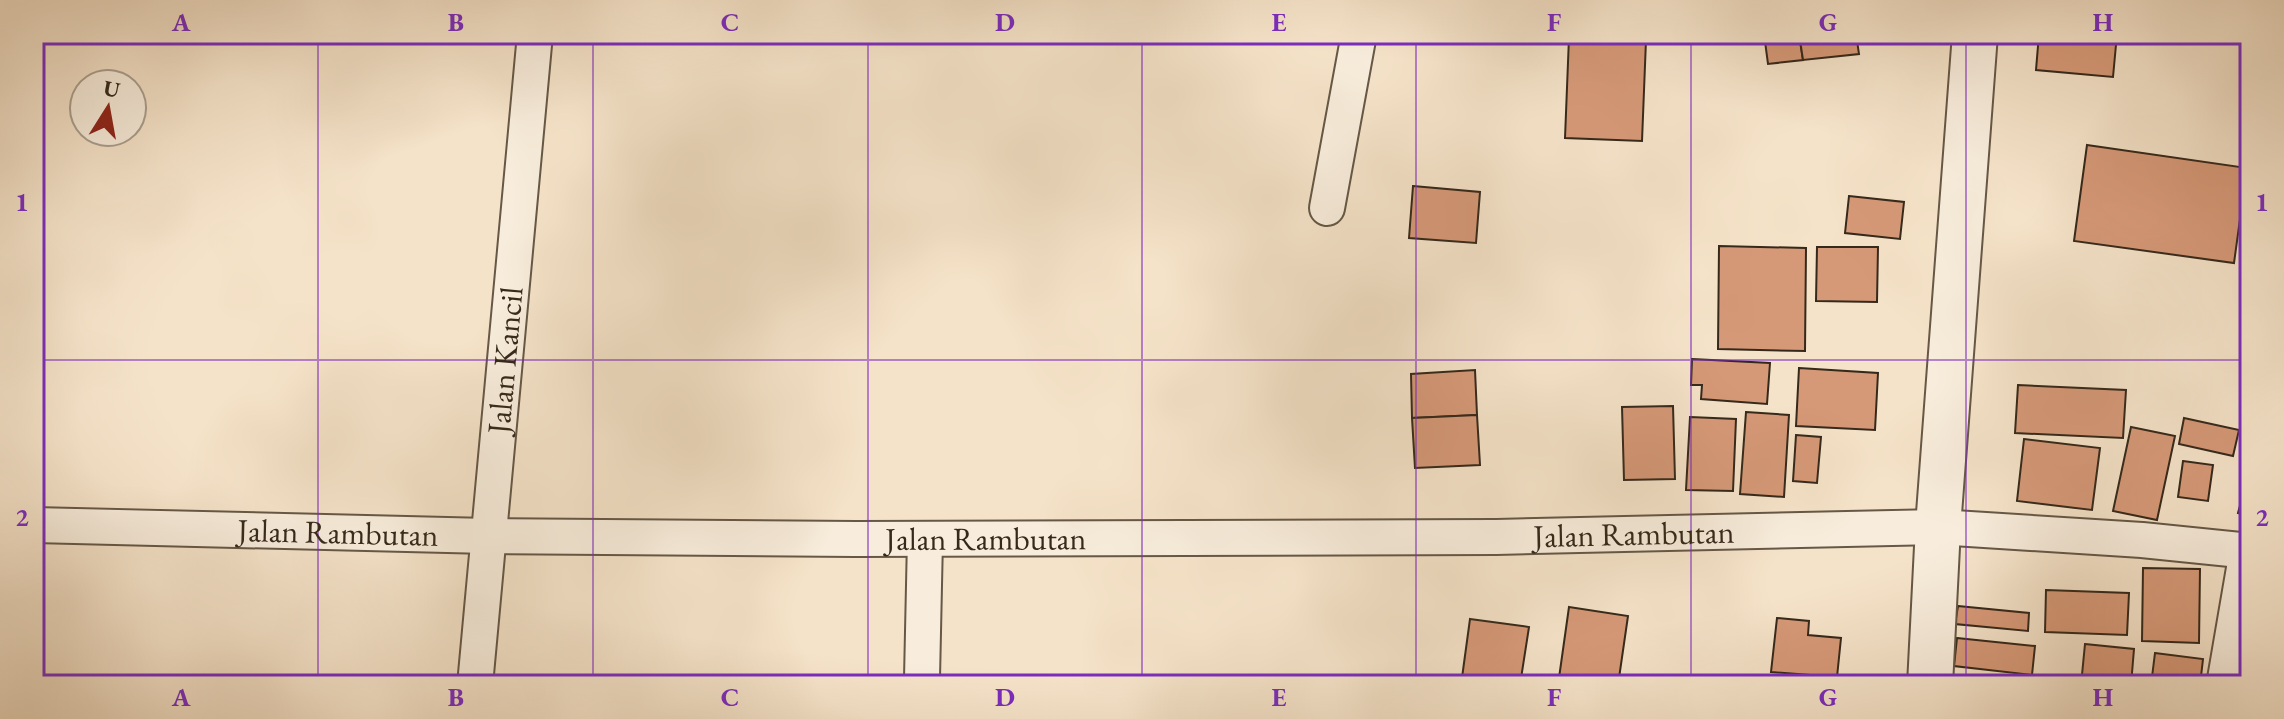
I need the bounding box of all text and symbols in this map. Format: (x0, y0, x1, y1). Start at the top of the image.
text: A (171, 5, 191, 39)
text: B (448, 5, 464, 39)
text: C (721, 5, 739, 39)
text: D (995, 5, 1015, 39)
text: E (1272, 5, 1287, 39)
text: F (1547, 5, 1561, 39)
text: G (1819, 5, 1838, 39)
text: H (2093, 5, 2114, 39)
north arrow (68, 68, 148, 148)
text: U (101, 73, 123, 105)
text: 1 (15, 185, 29, 219)
text: 1 (2255, 185, 2269, 219)
street label: Jalan Kancil (477, 285, 533, 439)
text: 2 (15, 500, 29, 534)
text: 2 (2255, 500, 2269, 534)
street label: Jalan Rambutan (234, 509, 439, 556)
street label: Jalan Rambutan (1530, 511, 1735, 557)
street label: Jalan Rambutan (882, 517, 1087, 560)
text: A (171, 680, 191, 714)
text: B (448, 680, 464, 714)
text: C (721, 680, 739, 714)
text: D (995, 680, 1015, 714)
text: E (1272, 680, 1287, 714)
text: F (1547, 680, 1561, 714)
text: G (1819, 680, 1838, 714)
text: H (2093, 680, 2114, 714)

